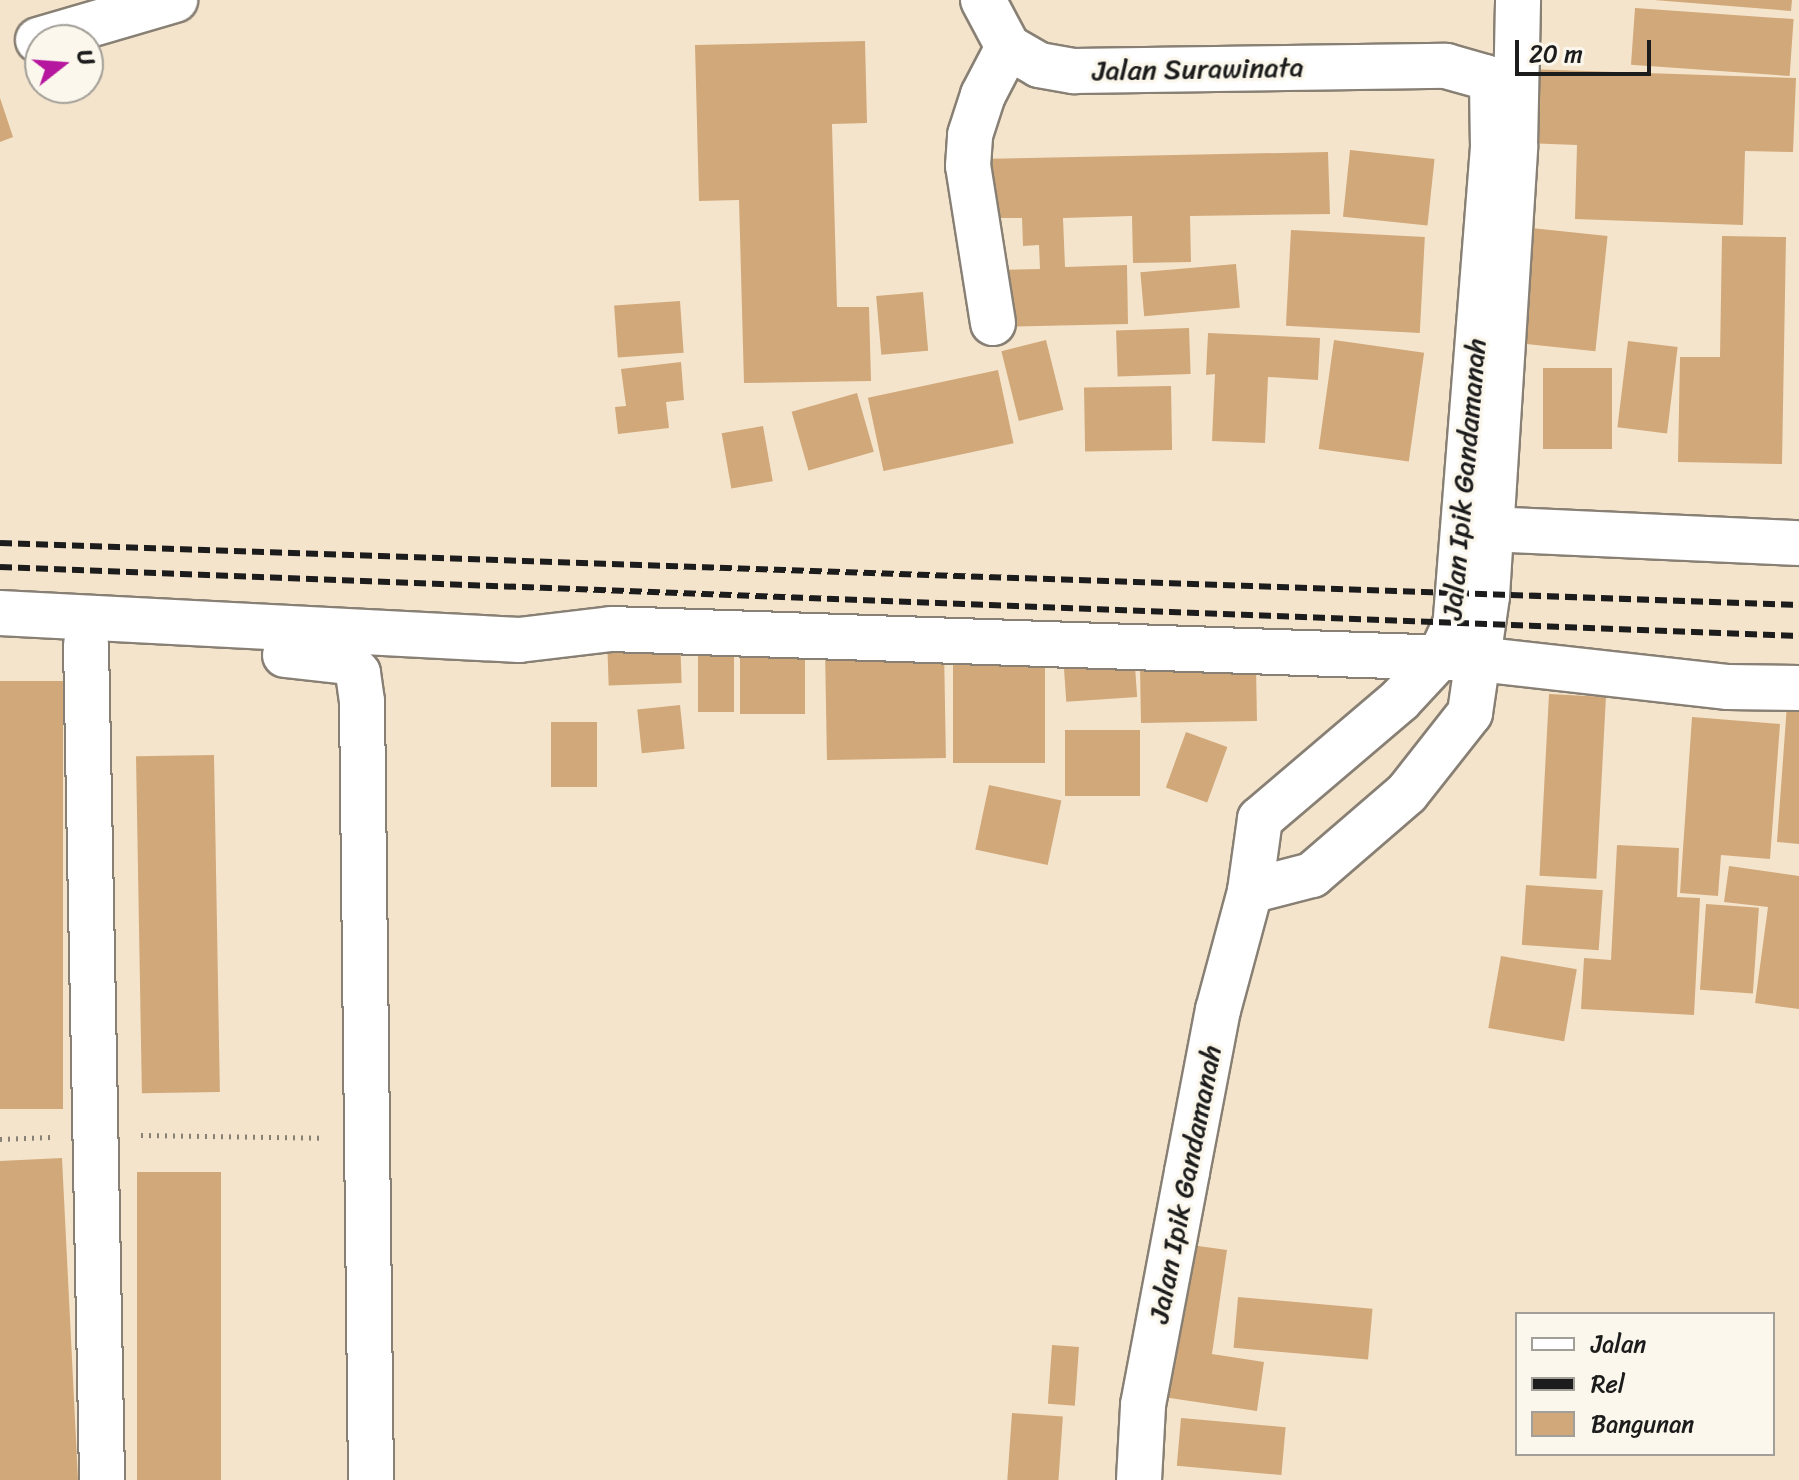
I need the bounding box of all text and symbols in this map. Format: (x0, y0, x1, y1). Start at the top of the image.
north arrow (24, 24, 104, 104)
scale bar (1519, 24, 1655, 74)
text: 20 m (1529, 33, 1583, 75)
text: U (65, 45, 106, 70)
street label: Jalan Surawinata (1092, 50, 1304, 88)
street label: Jalan Ipik Gandamanah (1435, 337, 1493, 621)
street label: Jalan Ipik Gandamanah (1142, 1042, 1228, 1326)
legend (1515, 1312, 1775, 1456)
text: Jalan (1591, 1323, 1646, 1365)
text: Rel (1591, 1363, 1625, 1405)
text: Bangunan (1591, 1403, 1694, 1445)

